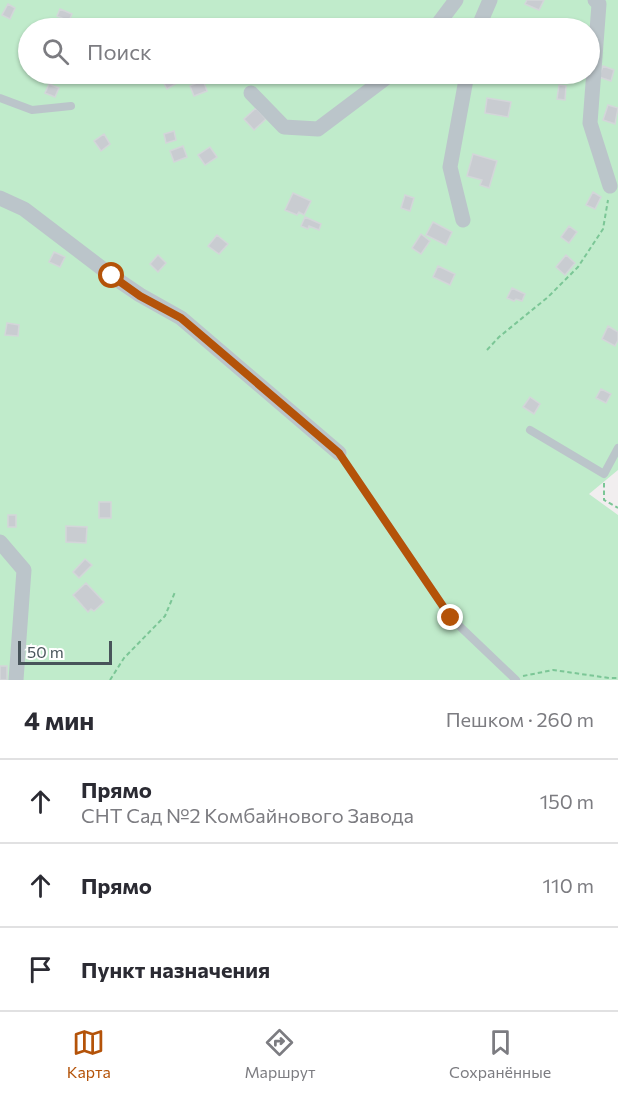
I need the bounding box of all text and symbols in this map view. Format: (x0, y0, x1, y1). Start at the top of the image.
search box (18, 18, 600, 84)
icon: search (39, 35, 72, 68)
text: Поиск (87, 38, 152, 65)
route start (98, 262, 124, 288)
route end (437, 604, 463, 630)
scale bar (18, 638, 112, 666)
text: 50 m (27, 642, 64, 661)
text: 4 мин (24, 704, 94, 735)
text: Пешком · 260 m (446, 707, 594, 731)
text: Прямо (81, 776, 152, 803)
icon: ahead (24, 785, 57, 818)
text: 150 m (540, 789, 594, 813)
text: СНТ Сад №2 Комбайнового Завода (81, 803, 414, 827)
icon: ahead (24, 869, 57, 902)
text: Прямо (81, 872, 152, 899)
text: 110 m (543, 873, 594, 897)
icon: arrive (24, 953, 57, 986)
text: Пункт назначения (81, 956, 270, 983)
tab: Карта (67, 1026, 111, 1081)
tab: Маршрут (244, 1026, 316, 1081)
tab: Сохранённые (449, 1026, 551, 1081)

